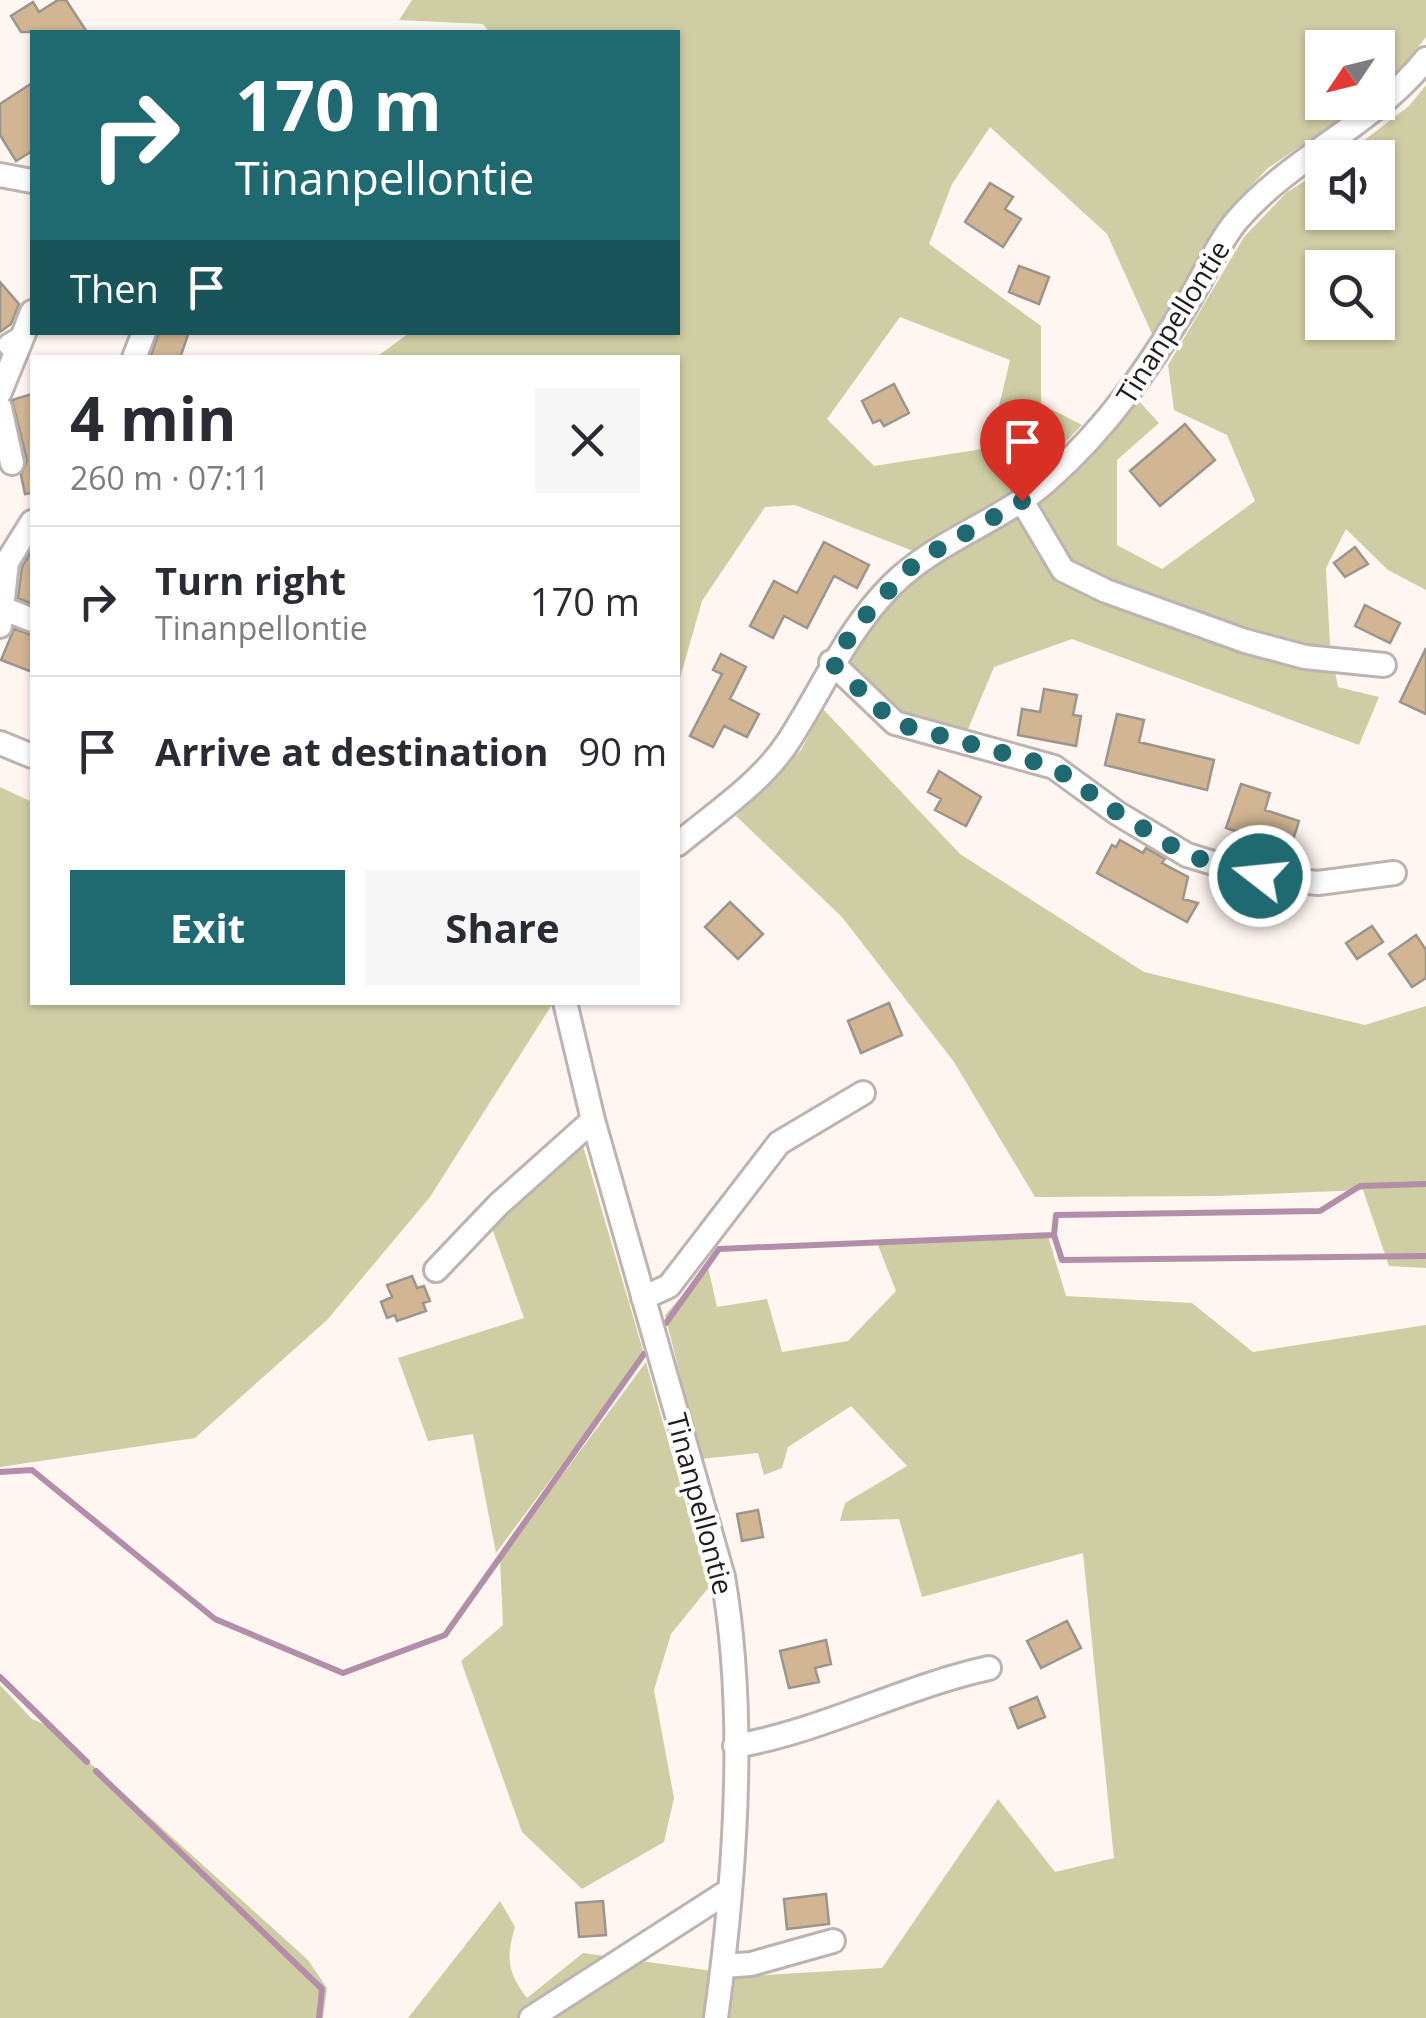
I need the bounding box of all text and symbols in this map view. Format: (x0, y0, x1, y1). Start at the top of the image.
north arrow (1305, 30, 1395, 120)
map controls (1305, 30, 1395, 340)
text: 170 m (235, 56, 442, 152)
icon: right (70, 70, 200, 200)
button: sound (1305, 140, 1395, 230)
text: Tinanpellontie (235, 147, 534, 208)
street label: Tinanpellontie (1107, 232, 1238, 410)
button: search (1305, 250, 1395, 340)
icon: arrive (179, 260, 234, 315)
text: Then (70, 262, 159, 314)
text: 4 min (70, 377, 237, 459)
button: close (535, 388, 640, 493)
pin (980, 399, 1065, 502)
icon: arrive (995, 414, 1050, 469)
text: 260 m · 07:11 (70, 456, 269, 499)
text: Turn right (155, 554, 346, 606)
icon: right (70, 574, 125, 629)
text: 170 m (530, 575, 640, 627)
text: Tinanpellontie (155, 606, 368, 649)
icon: arrive (70, 724, 125, 779)
text: Arrive at destination (155, 725, 549, 777)
text: 90 m (579, 725, 667, 777)
position arrow (1208, 824, 1312, 928)
button: Exit (70, 870, 345, 985)
button: Share (365, 870, 640, 985)
street label: Tinanpellontie (659, 1409, 743, 1599)

